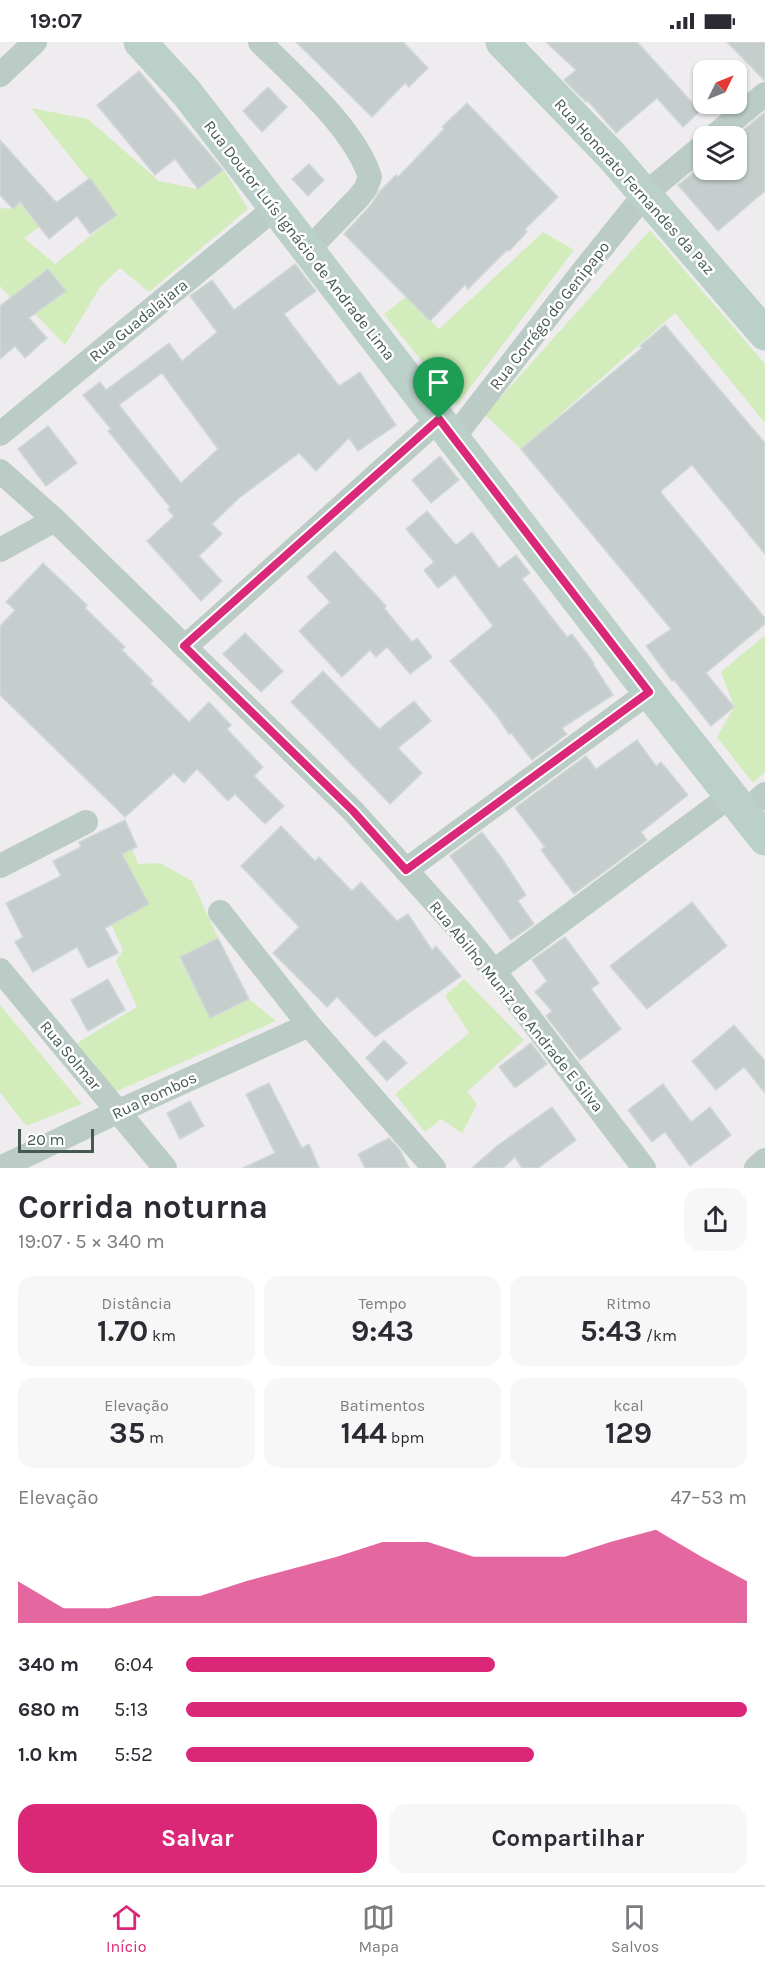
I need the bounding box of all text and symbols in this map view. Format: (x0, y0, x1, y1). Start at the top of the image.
text: 19:07 (30, 8, 82, 34)
north arrow (693, 60, 747, 114)
map controls (693, 60, 747, 180)
street label: Rua Honorato Fernandes da Paz (550, 94, 719, 278)
street label: Rua Doutor Luís Ignácio de Andrade Lima (200, 117, 399, 364)
button: layers (693, 126, 747, 180)
street label: Rua Corrégo do Genipapo (486, 237, 613, 393)
street label: Rua Guadalajara (85, 275, 191, 366)
pin (413, 357, 464, 419)
icon: arrive (422, 366, 455, 399)
street label: Rua Abilho Muniz de Andrade E Silva (426, 897, 608, 1116)
street label: Rua Solmar (36, 1017, 105, 1094)
street label: Rua Pombos (109, 1068, 200, 1123)
scale bar (18, 1126, 94, 1154)
text: 20 m (27, 1130, 65, 1149)
text: Corrida noturna (18, 1188, 268, 1226)
button: share (684, 1188, 747, 1251)
text: 19:07 · 5 × 340 m (18, 1230, 165, 1253)
text: Distância (101, 1294, 172, 1313)
text: Tempo (358, 1294, 407, 1313)
text: Ritmo (606, 1294, 651, 1313)
text: 1.70 (97, 1313, 148, 1349)
text: 9:43 (351, 1313, 414, 1349)
text: 5:43 (580, 1313, 642, 1349)
text: km (148, 1326, 176, 1345)
text: /km (642, 1326, 677, 1345)
text: Elevação (104, 1396, 169, 1415)
text: Batimentos (340, 1396, 425, 1415)
text: kcal (613, 1396, 644, 1415)
text: 35 (109, 1415, 145, 1451)
text: 144 (340, 1415, 387, 1451)
text: 129 (605, 1415, 652, 1451)
text: m (145, 1428, 164, 1447)
text: bpm (387, 1428, 425, 1447)
text: Elevação (18, 1486, 98, 1509)
text: 47–53 m (670, 1486, 747, 1509)
text: 340 m (18, 1653, 79, 1676)
text: 6:04 (114, 1653, 153, 1676)
text: 680 m (18, 1698, 80, 1721)
text: 5:13 (114, 1698, 148, 1721)
text: 1.0 km (18, 1743, 78, 1766)
text: 5:52 (114, 1743, 153, 1766)
button: Salvar (18, 1804, 377, 1873)
button: Compartilhar (389, 1804, 747, 1873)
tab: Início (106, 1901, 147, 1956)
tab: Mapa (358, 1901, 399, 1956)
tab: Salvos (611, 1901, 659, 1956)

